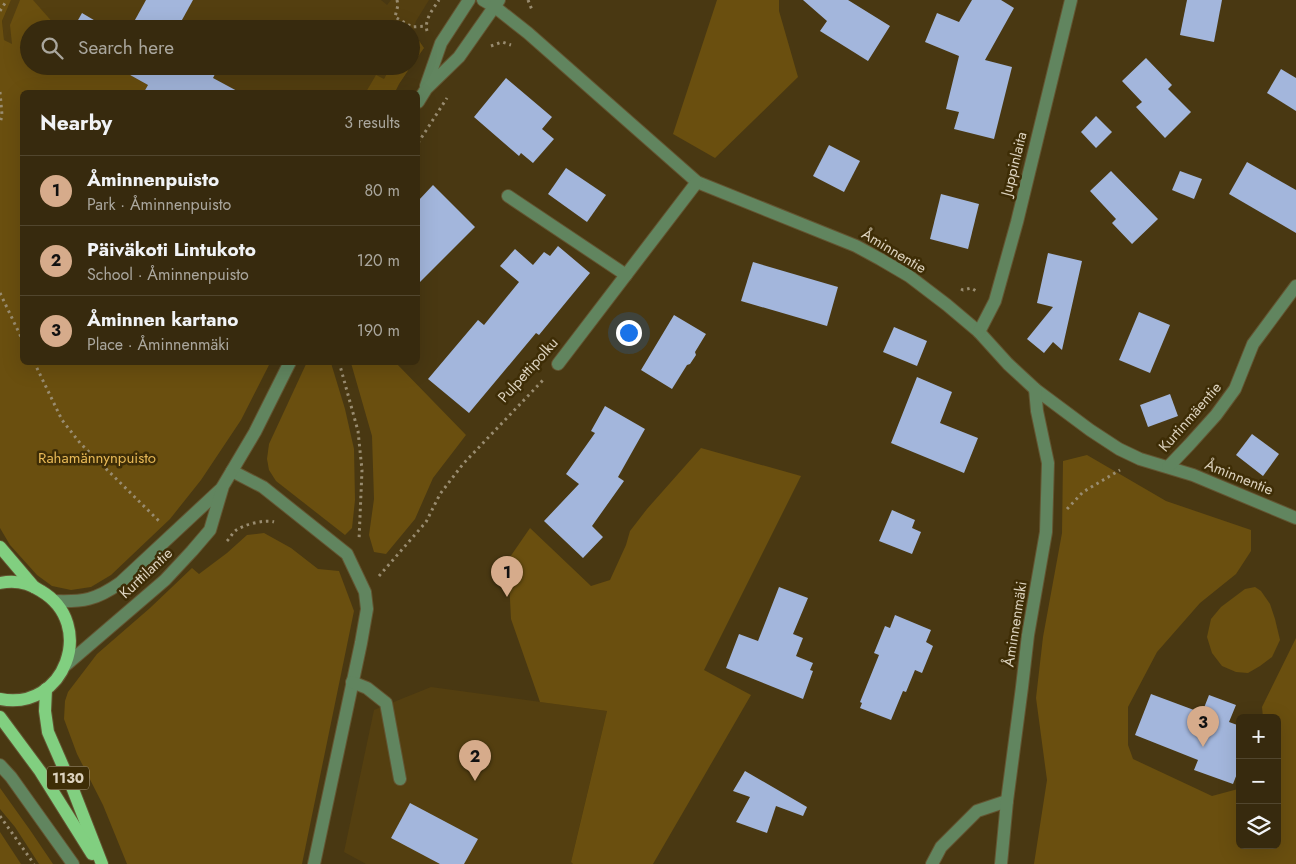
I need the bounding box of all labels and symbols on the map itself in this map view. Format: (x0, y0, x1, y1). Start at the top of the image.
street label: Juppinlaita (995, 129, 1033, 200)
street label: Åminnentie (857, 223, 931, 279)
your location (616, 320, 642, 346)
street label: Pulpettipolku (493, 332, 563, 408)
street label: Kurtinmäentie (1153, 377, 1227, 457)
park label: Rahamännynpuisto (38, 447, 156, 469)
street label: Åminnentie (1201, 453, 1277, 501)
street label: Kurttilantie (114, 542, 178, 604)
pin: 1 (491, 556, 523, 597)
street label: Åminnenmäki (997, 580, 1033, 668)
pin: 3 (1187, 706, 1219, 747)
pin: 2 (459, 740, 491, 781)
road number: 1130 (47, 766, 89, 790)

